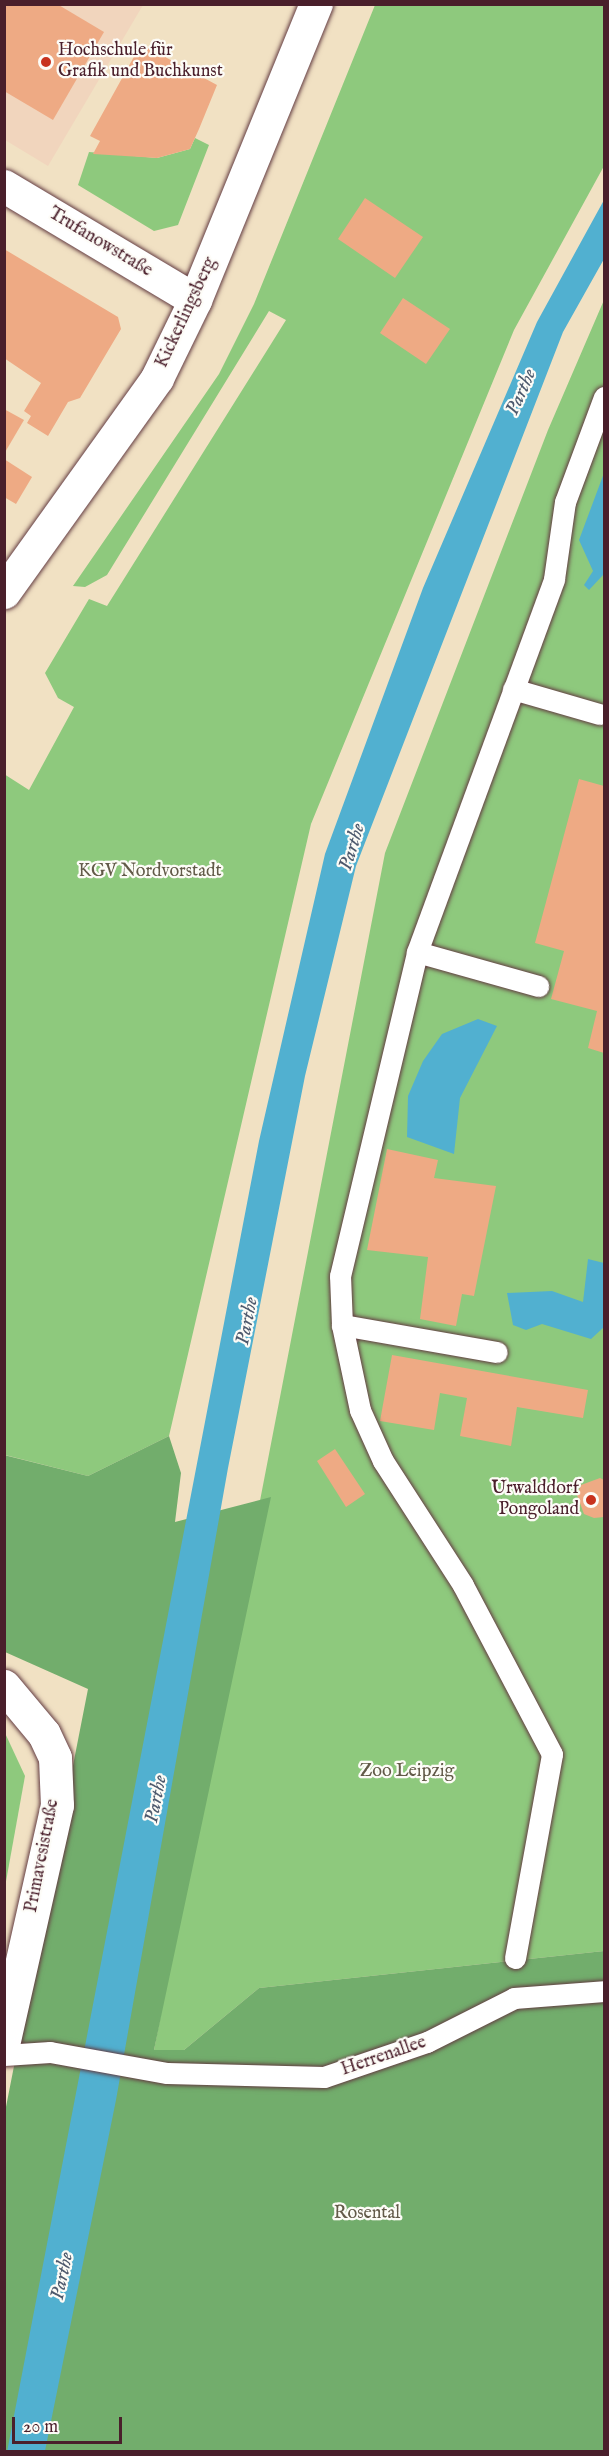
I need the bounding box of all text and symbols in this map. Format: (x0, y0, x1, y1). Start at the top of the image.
place label: Hochschule für Grafik und Buchkunst (58, 41, 223, 84)
marker: Hochschule für Grafik und Buchkunst (39, 55, 53, 69)
street label: Trufanowstraße (44, 204, 156, 282)
street label: Kickerlingsberg (152, 254, 222, 372)
water label: Parthe (500, 365, 542, 419)
water label: Parthe (334, 821, 370, 873)
park label: KGV Nordvorstadt (78, 861, 222, 883)
water label: Parthe (231, 1295, 263, 1347)
place label: Urwalddorf Pongoland (491, 1479, 579, 1522)
marker: Urwalddorf Pongoland (584, 1493, 598, 1507)
park label: Zoo Leipzig (360, 1761, 454, 1783)
water label: Parthe (140, 1773, 172, 1825)
street label: Primavesistraße (21, 1797, 65, 1915)
street label: Herrenallee (339, 2032, 429, 2082)
park label: Rosental (334, 2203, 400, 2225)
water label: Parthe (45, 2250, 79, 2302)
scale bar (15, 2405, 124, 2443)
text: 20 m (23, 2416, 58, 2439)

